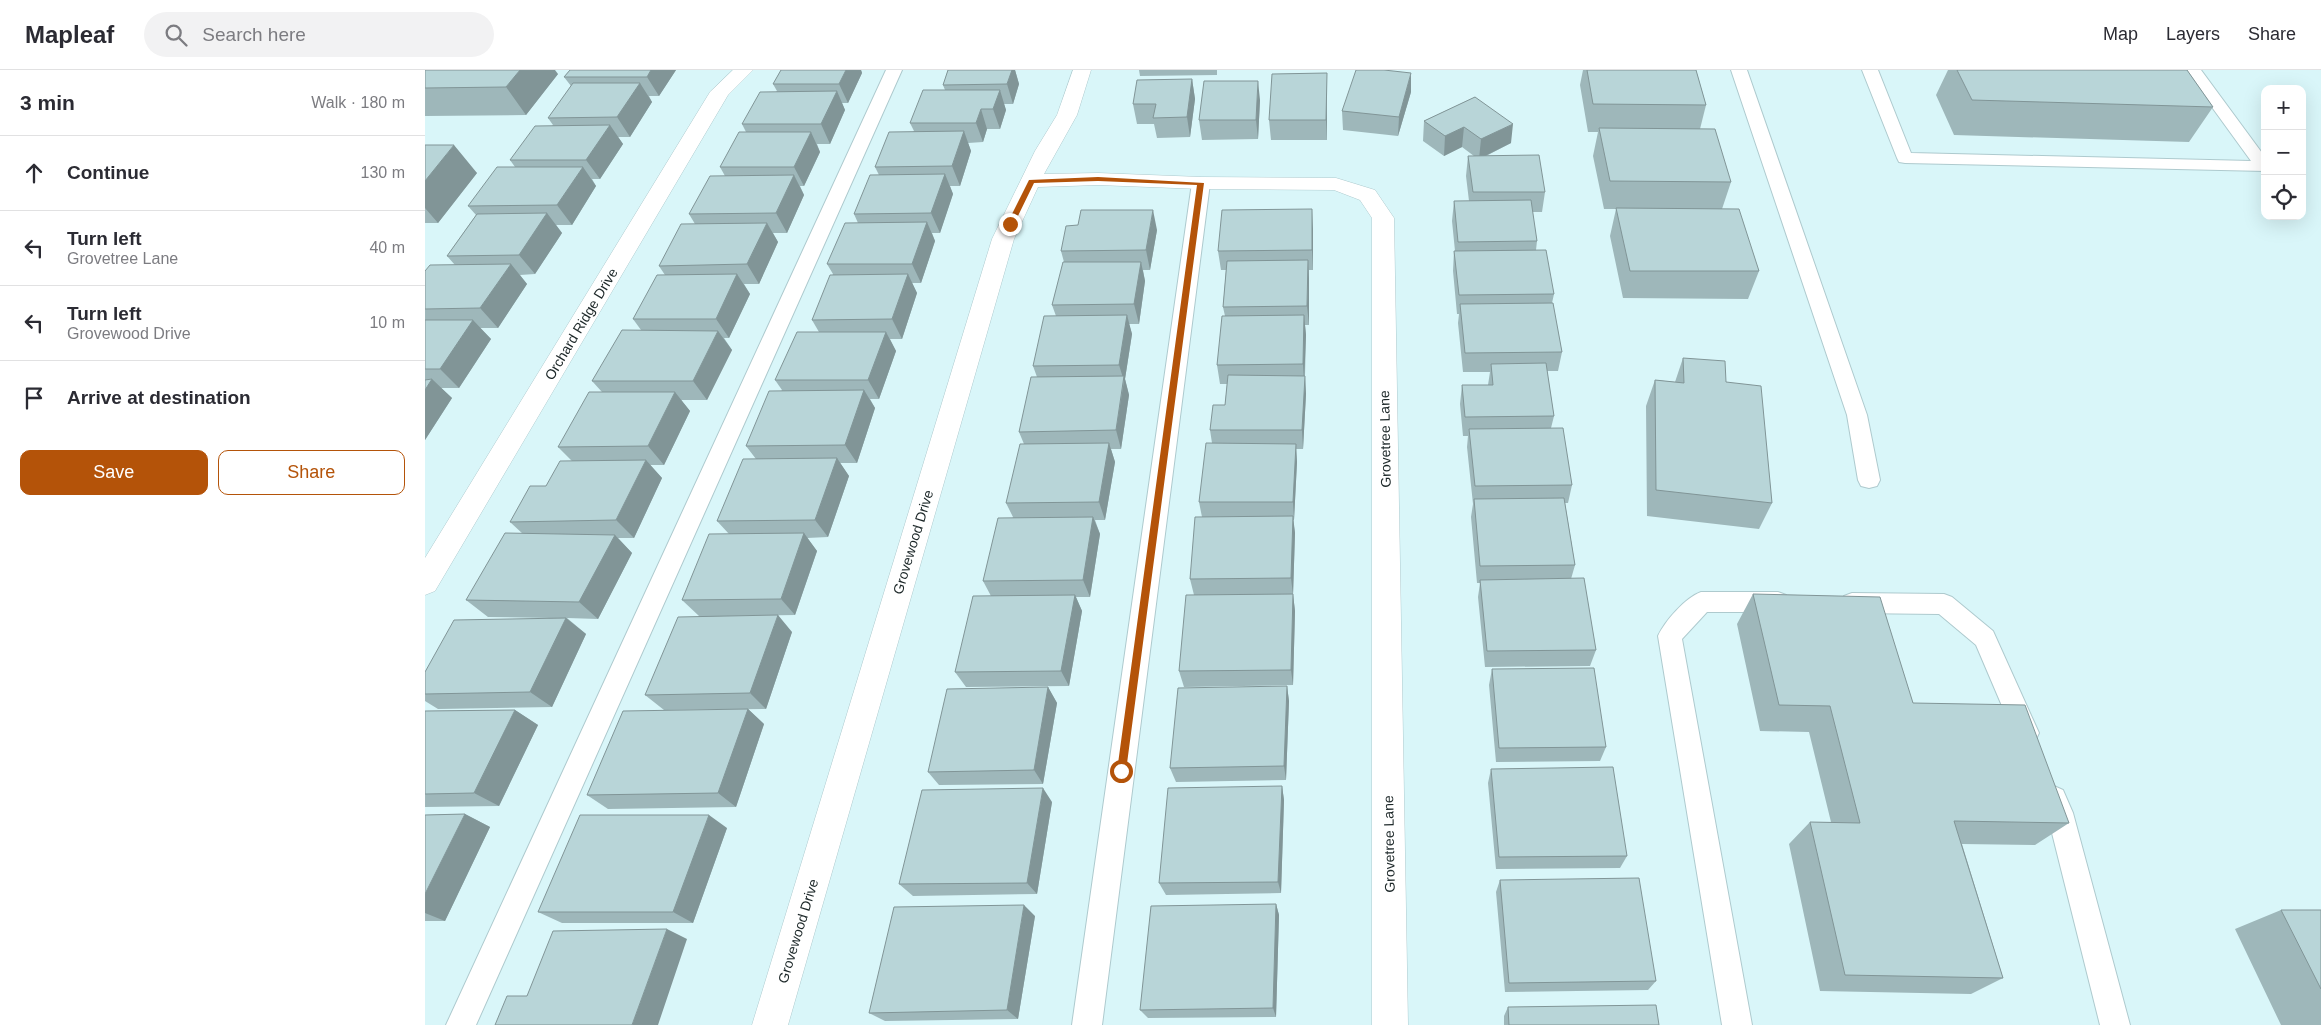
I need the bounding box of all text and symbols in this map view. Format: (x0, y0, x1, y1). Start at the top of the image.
search box (144, 12, 494, 57)
text: Mapleaf (25, 21, 114, 48)
icon: search (162, 21, 190, 49)
text: Search here (202, 24, 306, 45)
text: Map (2103, 24, 2138, 44)
text: Layers (2166, 24, 2220, 44)
text: Share (2248, 24, 2296, 44)
map controls (2261, 85, 2306, 220)
button: + (2261, 85, 2306, 130)
text: 3 min (20, 91, 75, 114)
text: Walk · 180 m (311, 94, 405, 111)
button: − (2261, 130, 2306, 175)
icon: ahead (20, 159, 48, 187)
text: Continue (67, 162, 149, 183)
text: 130 m (361, 164, 405, 181)
button: locate (2261, 175, 2306, 220)
route end (999, 213, 1022, 236)
text: Turn left (67, 228, 142, 249)
icon: left (20, 234, 48, 262)
text: 40 m (369, 239, 405, 256)
text: Grovetree Lane (67, 250, 178, 267)
street label: Orchard Ridge Drive (541, 265, 621, 383)
text: Turn left (67, 303, 142, 324)
icon: left (20, 309, 48, 337)
text: 10 m (369, 314, 405, 331)
text: Grovewood Drive (67, 325, 191, 342)
icon: arrive (20, 384, 48, 412)
text: Arrive at destination (67, 387, 251, 408)
street label: Grovetree Lane (1376, 390, 1394, 488)
button: Save (20, 450, 208, 495)
button: Share (218, 450, 405, 495)
street label: Grovewood Drive (890, 488, 937, 596)
route start (1110, 760, 1133, 783)
street label: Grovetree Lane (1380, 795, 1398, 893)
street label: Grovewood Drive (775, 877, 822, 985)

